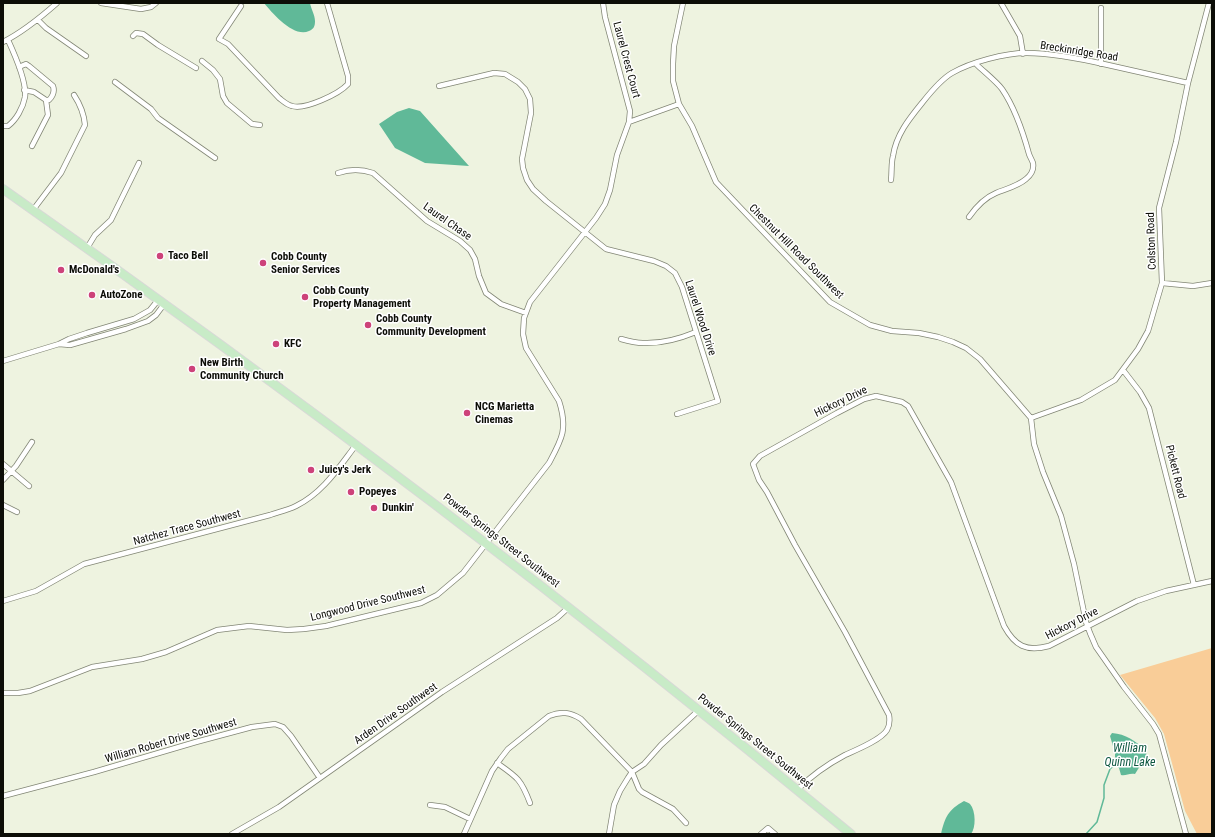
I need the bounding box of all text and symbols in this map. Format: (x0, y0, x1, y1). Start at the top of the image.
street label: Laurel Crest Court (609, 20, 643, 100)
street label: Breckinridge Road (1039, 39, 1119, 65)
street label: Laurel Chase (420, 200, 474, 244)
street label: Chestnut Hill Road Southwest (746, 202, 846, 302)
street label: Colston Road (1144, 212, 1160, 270)
place label: Taco Bell (168, 249, 208, 263)
place label: Cobb County Senior Services (271, 250, 340, 276)
marker: Taco Bell (155, 251, 165, 261)
marker: Cobb County Senior Services (258, 258, 268, 268)
place label: McDonald's (69, 263, 119, 277)
marker: McDonald's (56, 265, 66, 275)
street label: Laurel Wood Drive (682, 279, 718, 357)
place label: Cobb County Property Management (313, 284, 411, 310)
place label: AutoZone (100, 288, 142, 302)
marker: AutoZone (87, 290, 97, 300)
marker: Cobb County Property Management (300, 292, 310, 302)
place label: Cobb County Community Development (376, 312, 486, 338)
marker: Cobb County Community Development (363, 320, 373, 330)
place label: KFC (284, 337, 302, 351)
marker: KFC (271, 339, 281, 349)
place label: New Birth Community Church (200, 356, 284, 382)
marker: New Birth Community Church (187, 364, 197, 374)
street label: Hickory Drive (812, 383, 870, 421)
place label: NCG Marietta Cinemas (475, 400, 534, 426)
marker: NCG Marietta Cinemas (462, 408, 472, 418)
street label: Pickett Road (1162, 444, 1188, 500)
place label: Juicy's Jerk (319, 463, 371, 477)
marker: Juicy's Jerk (306, 465, 316, 475)
place label: Popeyes (359, 485, 396, 499)
marker: Popeyes (346, 487, 356, 497)
street label: Powder Springs Street Southwest (440, 491, 562, 591)
place label: Dunkin' (382, 501, 414, 515)
marker: Dunkin' (369, 503, 379, 513)
street label: Natchez Trace Southwest (132, 507, 242, 549)
street label: Longwood Drive Southwest (309, 583, 427, 625)
street label: Hickory Drive (1043, 605, 1101, 643)
street label: Arden Drive Southwest (352, 680, 440, 748)
street label: Powder Springs Street Southwest (695, 691, 815, 793)
street label: William Robert Drive Southwest (104, 716, 238, 766)
water label: William Quinn Lake (1105, 742, 1155, 770)

